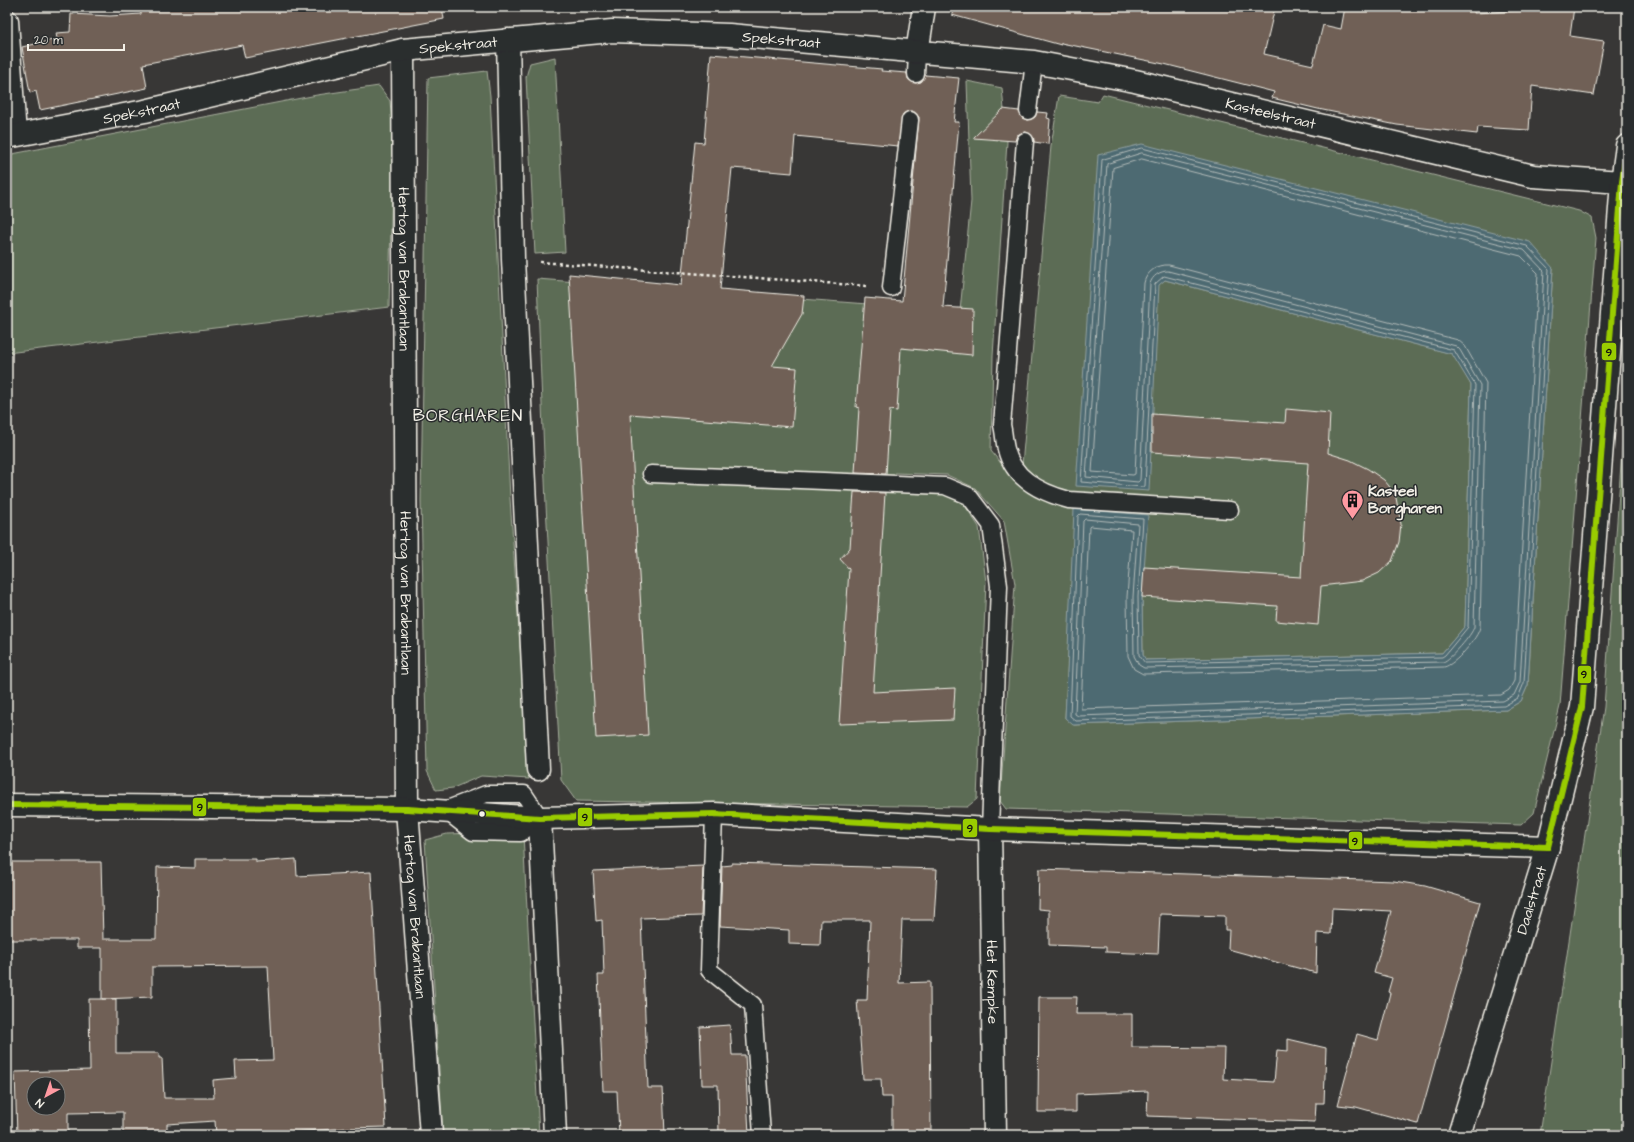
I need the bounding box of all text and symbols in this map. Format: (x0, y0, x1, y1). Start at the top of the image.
scale bar (28, 26, 124, 52)
street label: Spekstraat (741, 26, 821, 54)
street label: Spekstraat (418, 31, 498, 59)
text: 20 m (34, 32, 63, 49)
street label: Spekstraat (101, 93, 182, 130)
street label: Kasteelstraat (1223, 93, 1318, 135)
street label: Hertog van Brabantlaan (392, 187, 415, 352)
line badge: 9 (1601, 342, 1617, 361)
text: 9 (1606, 345, 1612, 360)
district label: BORGHAREN (413, 404, 523, 428)
place label: Kasteel Borgharen (1368, 481, 1443, 521)
building icon: Kasteel Borgharen (1340, 487, 1366, 520)
street label: Hertog van Brabantlaan (394, 511, 416, 676)
line badge: 9 (1577, 665, 1592, 684)
text: 9 (1581, 667, 1587, 682)
line badge: 9 (192, 797, 207, 817)
text: 9 (197, 800, 203, 815)
line badge: 9 (577, 807, 593, 827)
unlabelled marker (477, 809, 487, 819)
text: 9 (582, 810, 588, 825)
line badge: 9 (962, 818, 978, 838)
text: 9 (967, 821, 973, 836)
line badge: 9 (1348, 831, 1363, 850)
street label: Hertog van Brabantlaan (398, 834, 431, 1000)
text: 9 (1352, 834, 1358, 849)
street label: Daalstraat (1512, 863, 1553, 937)
street label: Het Kempke (981, 940, 1003, 1024)
north arrow (26, 1076, 66, 1116)
text: N (32, 1095, 47, 1111)

